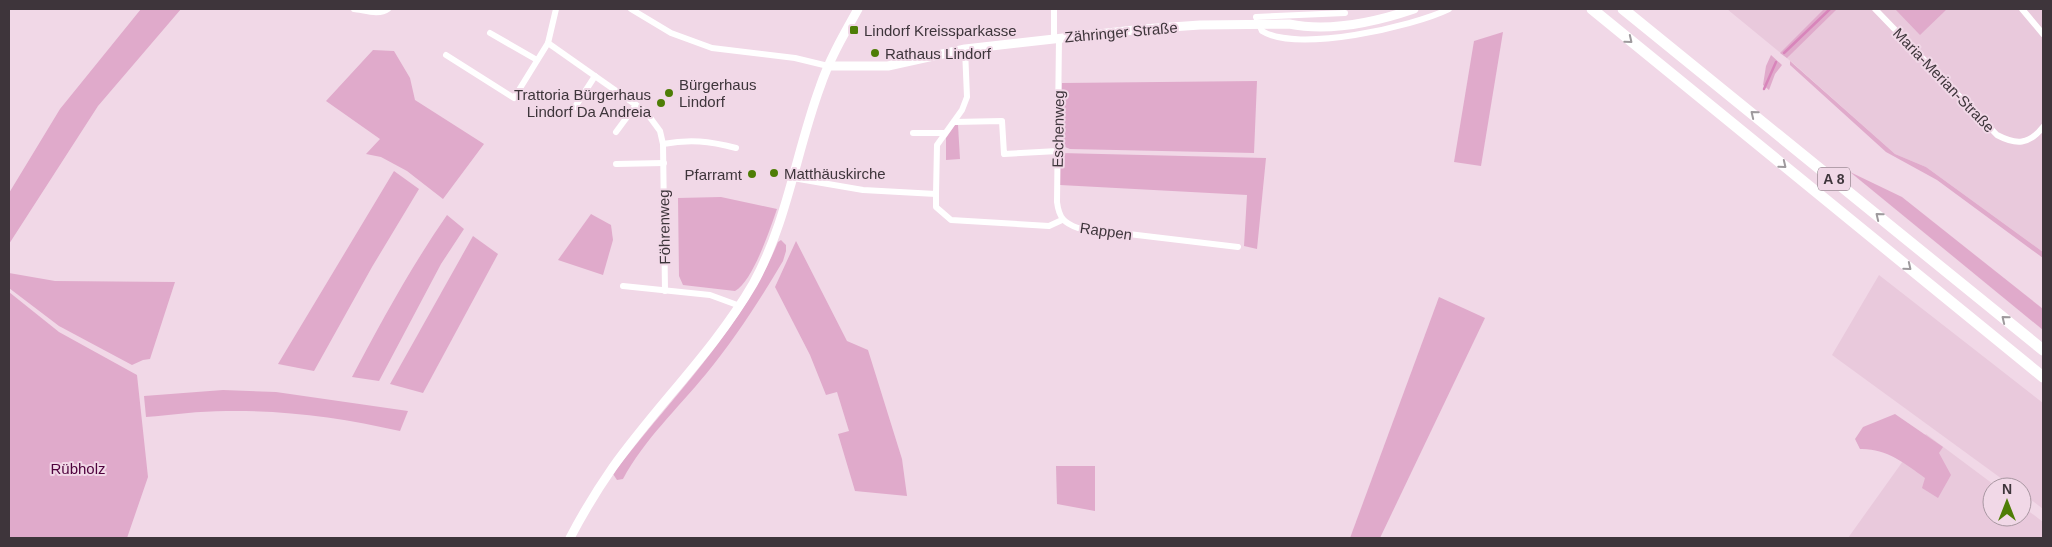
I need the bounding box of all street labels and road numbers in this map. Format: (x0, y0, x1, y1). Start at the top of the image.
street label: Zähringer Straße (1064, 19, 1178, 45)
street label: Maria-Merian-Straße (1890, 24, 1998, 136)
street label: Eschenweg (1049, 90, 1067, 168)
road number: A 8 (1818, 168, 1850, 190)
street label: Föhrenweg (655, 189, 673, 265)
street label: Rappen (1079, 219, 1133, 243)

